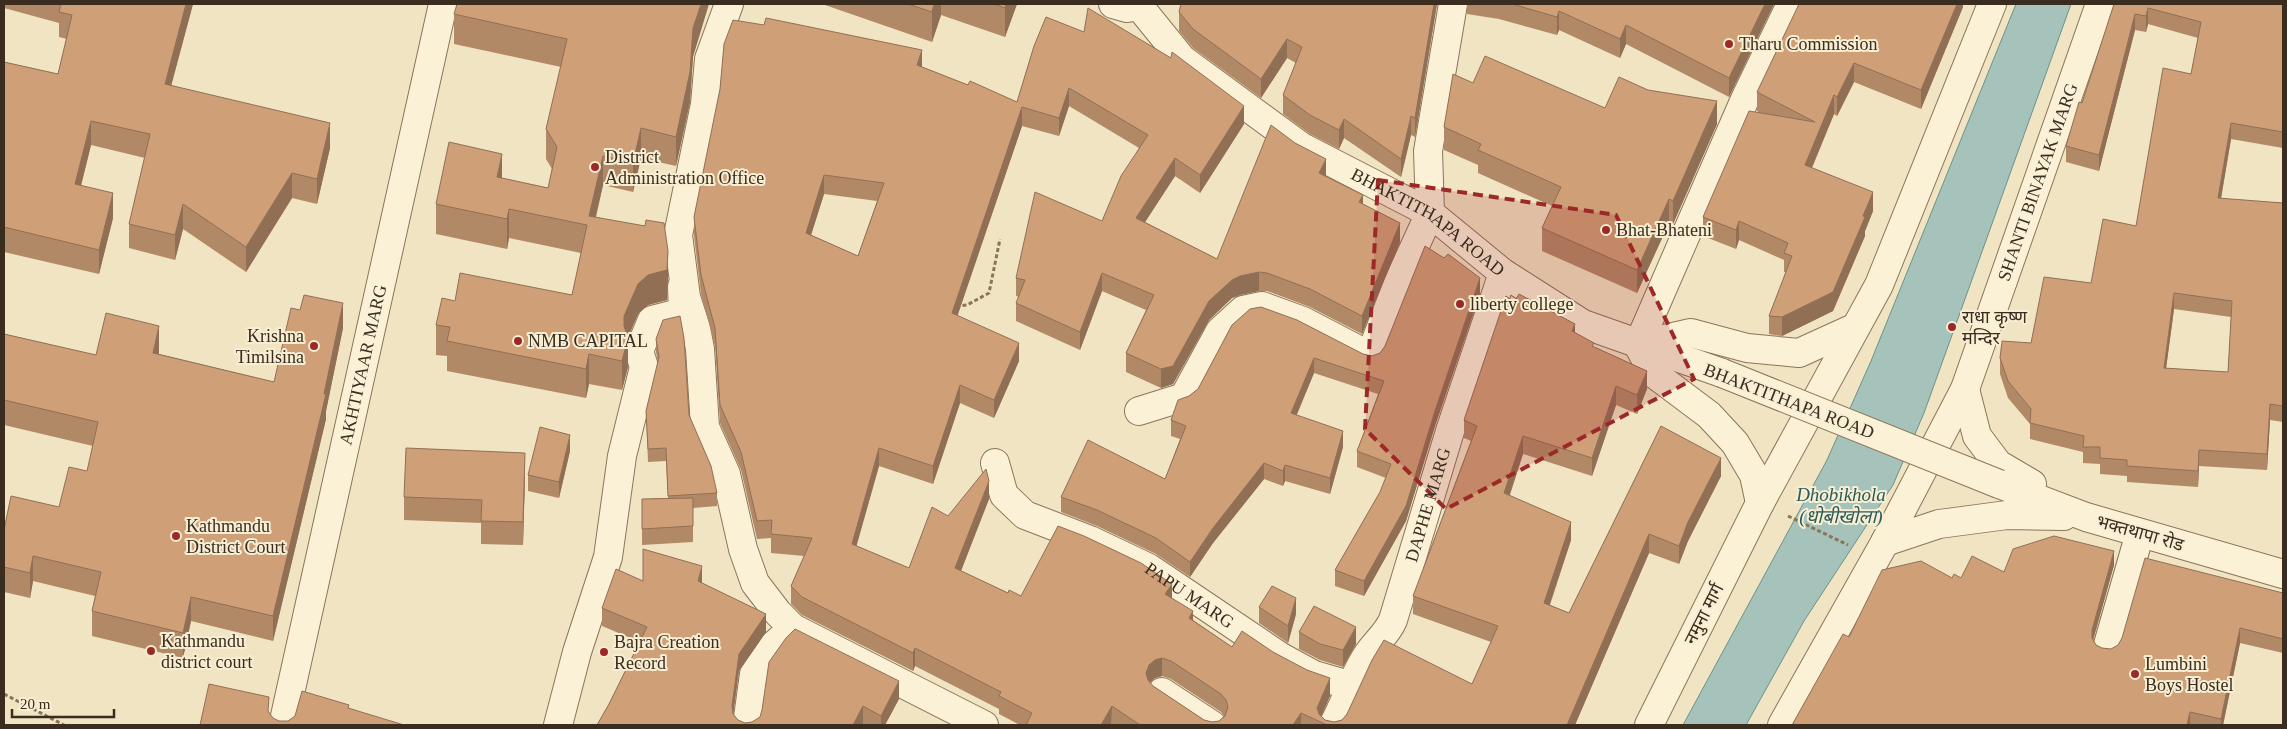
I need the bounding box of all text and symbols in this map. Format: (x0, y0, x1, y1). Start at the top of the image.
place label: Tharu Commission (1739, 34, 1878, 54)
marker: Tharu Commission (1723, 38, 1735, 50)
street label: SHANTI BINAYAK MARG (1994, 80, 2082, 284)
place label: District Administration Office (605, 147, 764, 188)
marker: District Administration Office (589, 161, 601, 173)
street label: BHAKTITHAPA ROAD (1348, 164, 1509, 280)
place label: Bhat-Bhateni (1616, 220, 1712, 240)
marker: Bhat-Bhateni (1600, 224, 1612, 236)
street label: AKHTIYAAR MARG (335, 283, 390, 447)
place label: liberty college (1470, 294, 1573, 314)
marker: liberty college (1454, 298, 1466, 310)
place label: राधा कृष्ण मन्दिर (1962, 307, 2028, 348)
marker: राधा कृष्ण मन्दिर (1946, 321, 1958, 333)
place label: Krishna Timilsina (236, 326, 304, 367)
place label: NMB CAPITAL (528, 331, 648, 351)
marker: NMB CAPITAL (512, 335, 524, 347)
marker: Krishna Timilsina (308, 340, 320, 352)
street label: BHAKTITHAPA ROAD (1701, 359, 1877, 443)
street label: DAPHE MARG (1401, 445, 1454, 564)
water label: Dhobikhola (धोबीखोला) (1795, 484, 1886, 528)
street label: भक्तथापा रोड (2094, 511, 2186, 555)
place label: Kathmandu District Court (186, 516, 286, 557)
marker: Kathmandu District Court (170, 530, 182, 542)
street label: PAPU MARG (1141, 558, 1238, 632)
street label: नमुना मार्ग (1679, 579, 1730, 649)
place label: Kathmandu district court (161, 631, 252, 672)
place label: Bajra Creation Record (614, 632, 719, 673)
marker: Kathmandu district court (145, 645, 157, 657)
marker: Bajra Creation Record (598, 646, 610, 658)
place label: Lumbini Boys Hostel (2145, 654, 2234, 695)
marker: Lumbini Boys Hostel (2129, 668, 2141, 680)
scale bar (12, 686, 115, 718)
text: 20 m (20, 696, 51, 712)

